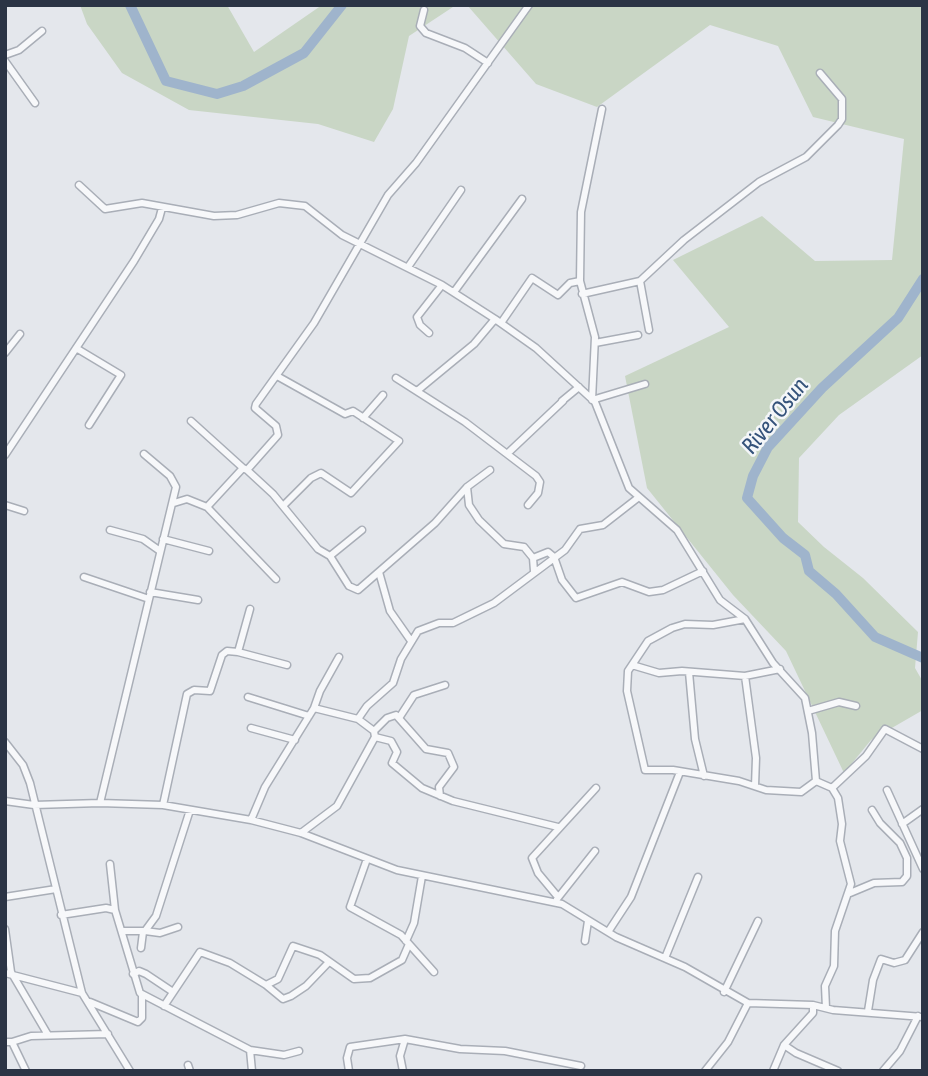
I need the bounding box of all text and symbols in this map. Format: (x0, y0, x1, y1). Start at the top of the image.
water label: River Osun (736, 372, 814, 460)

